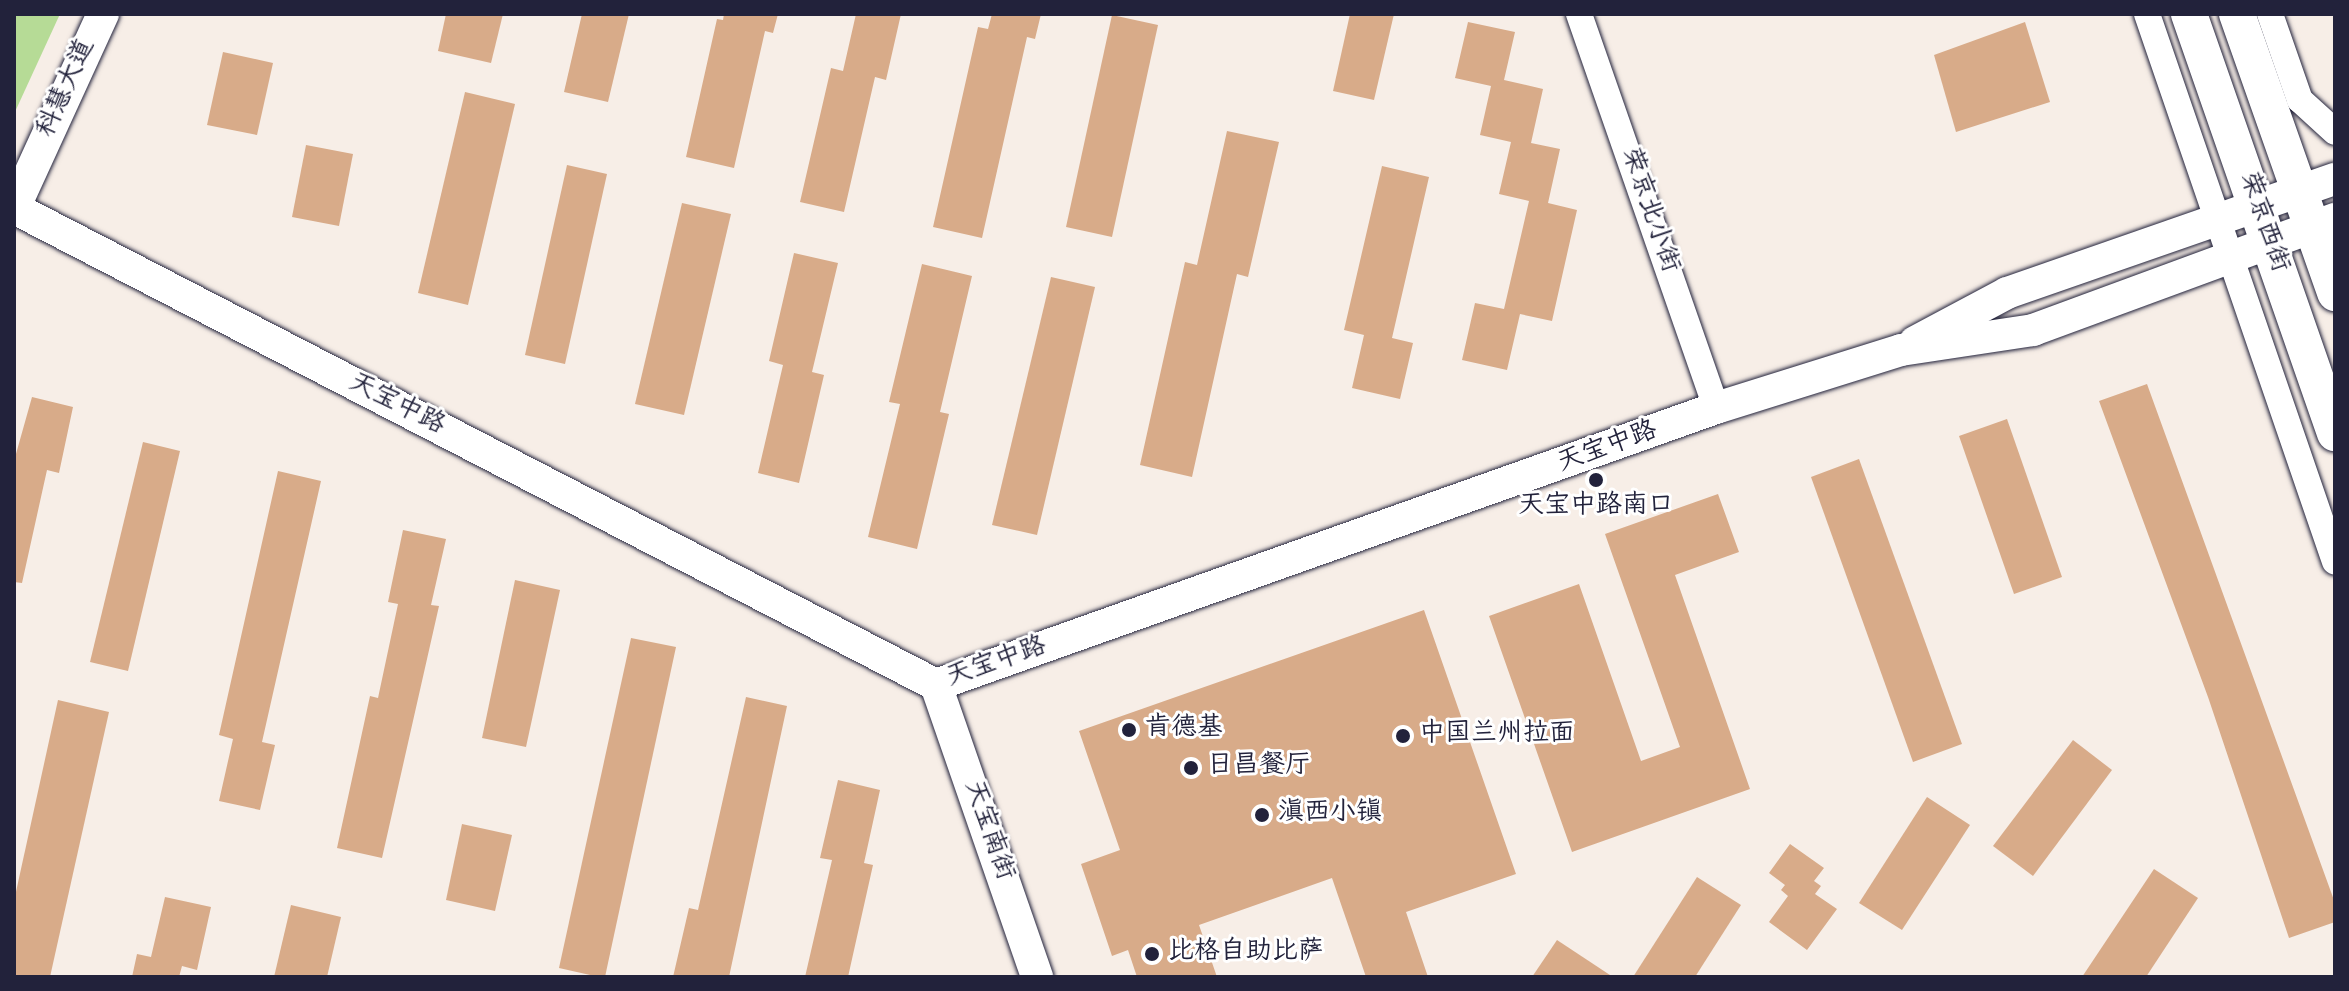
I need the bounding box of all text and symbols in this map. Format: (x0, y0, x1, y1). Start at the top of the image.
street label: 科慧大道 (33, 35, 103, 143)
street label: 荣京北小街 (1612, 144, 1684, 278)
street label: 荣京西街 (2230, 169, 2294, 277)
street label: 天宝中路 (343, 368, 449, 444)
street label: 天宝中路 (1554, 417, 1662, 481)
marker: 天宝中路南口 (1587, 471, 1605, 489)
place label: 天宝中路南口 (1518, 492, 1674, 524)
street label: 天宝中路 (943, 632, 1051, 696)
place label: 肯德基 (1145, 714, 1223, 746)
place label: 中国兰州拉面 (1419, 720, 1575, 752)
marker: 肯德基 (1120, 721, 1138, 739)
marker: 中国兰州拉面 (1394, 727, 1412, 745)
place label: 日昌餐厅 (1207, 752, 1311, 784)
marker: 日昌餐厅 (1182, 759, 1200, 777)
street label: 天宝南街 (955, 777, 1019, 885)
place label: 滇西小镇 (1278, 799, 1382, 831)
marker: 滇西小镇 (1253, 806, 1271, 824)
place label: 比格自助比萨 (1168, 938, 1324, 970)
marker: 比格自助比萨 (1143, 945, 1161, 963)

